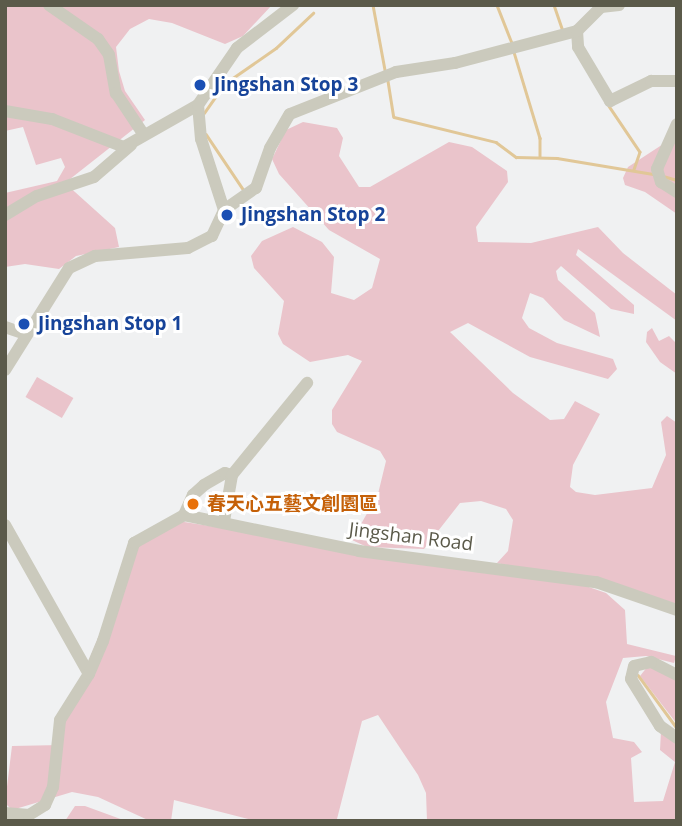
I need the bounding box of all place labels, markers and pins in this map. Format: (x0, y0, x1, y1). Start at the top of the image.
place label: Jingshan Stop 3 (214, 74, 358, 96)
marker: Jingshan Stop 3 (192, 77, 208, 93)
place label: Jingshan Stop 2 (241, 204, 385, 226)
marker: Jingshan Stop 2 (219, 207, 235, 223)
place label: Jingshan Stop 1 (38, 313, 182, 335)
marker: Jingshan Stop 1 (16, 316, 32, 332)
place label: 春天心五藝文創園區 (207, 493, 378, 515)
marker: 春天心五藝文創園區 (185, 496, 201, 512)

